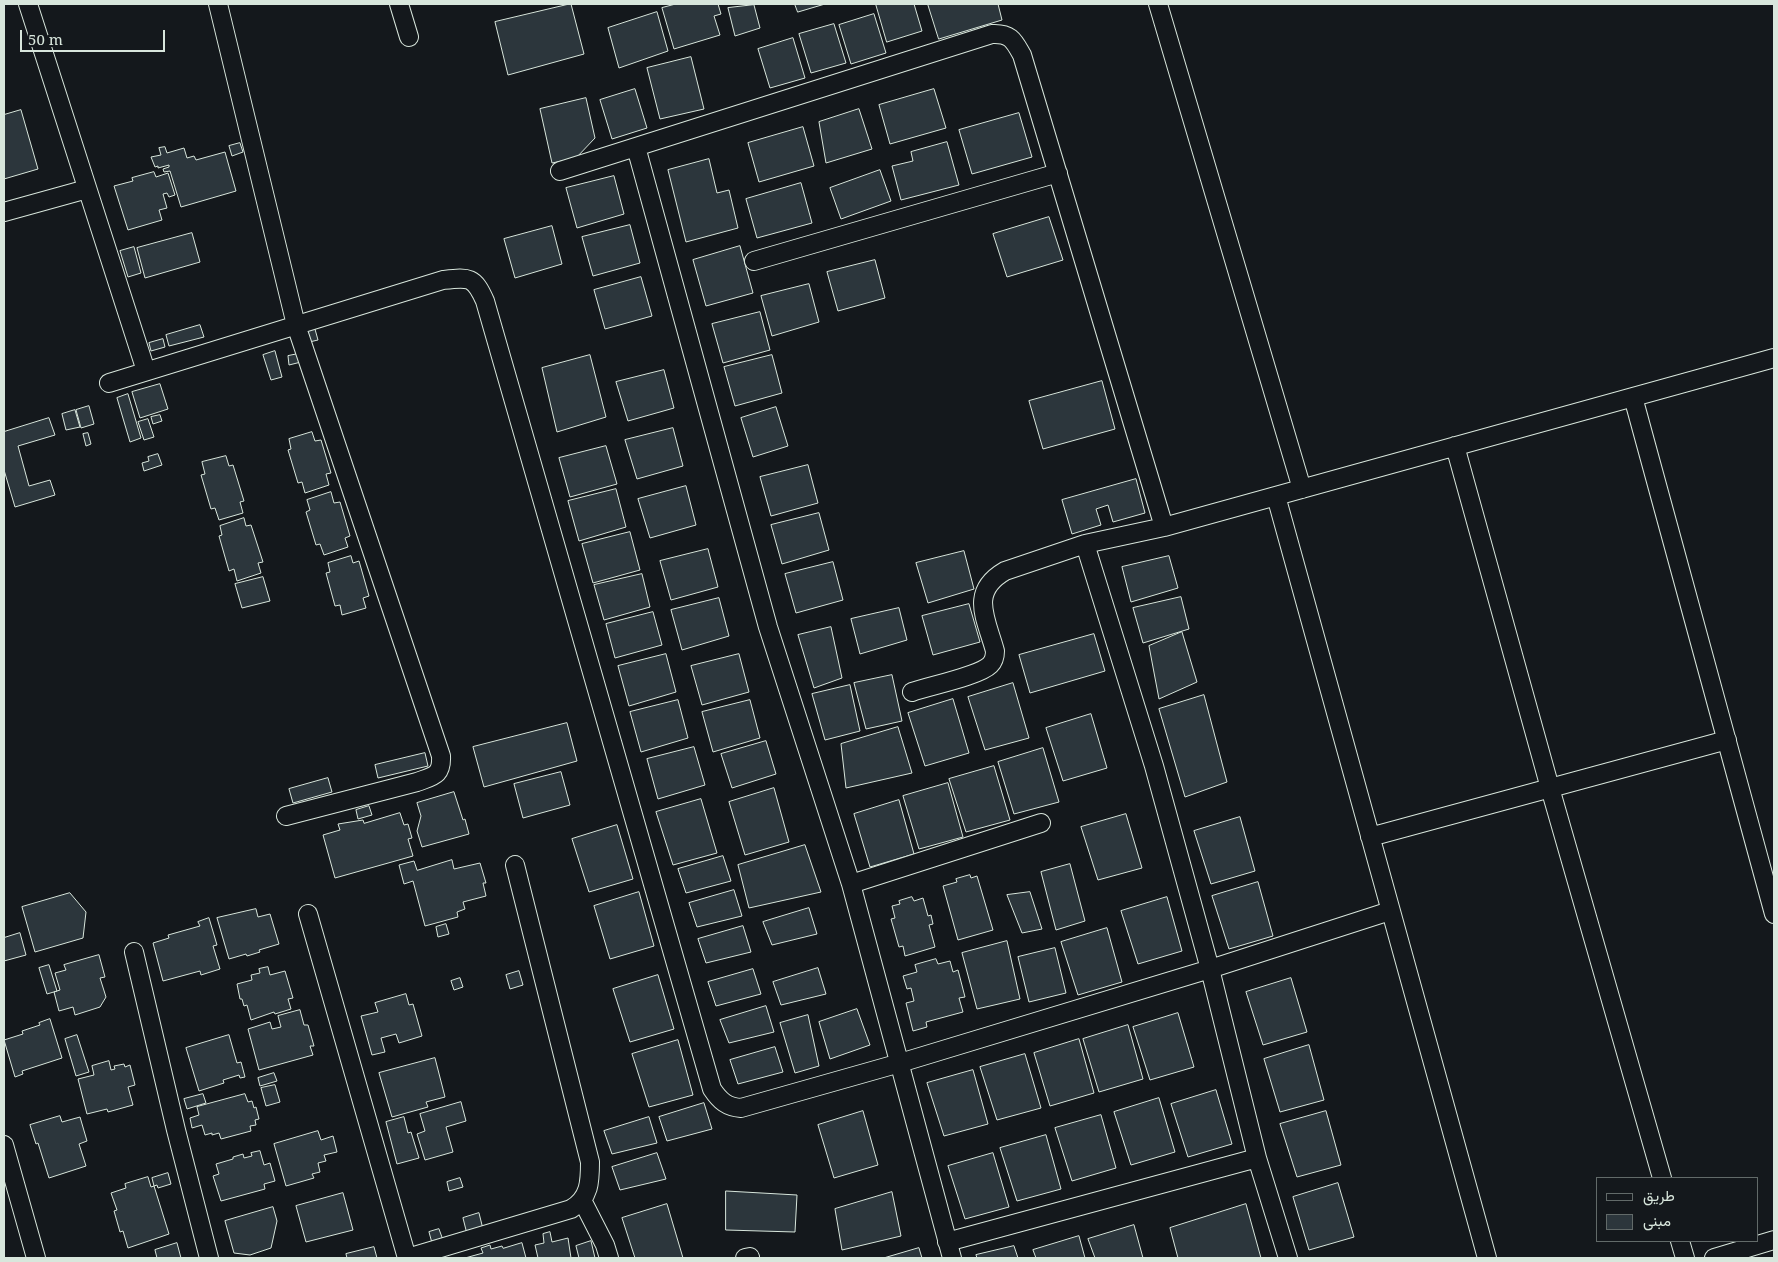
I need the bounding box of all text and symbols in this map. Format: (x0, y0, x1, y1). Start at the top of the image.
scale bar (22, 20, 168, 52)
text: 50 m (28, 29, 63, 49)
legend (1596, 1177, 1758, 1242)
text: طريق (1643, 1185, 1675, 1205)
text: مبنى (1643, 1210, 1671, 1230)

